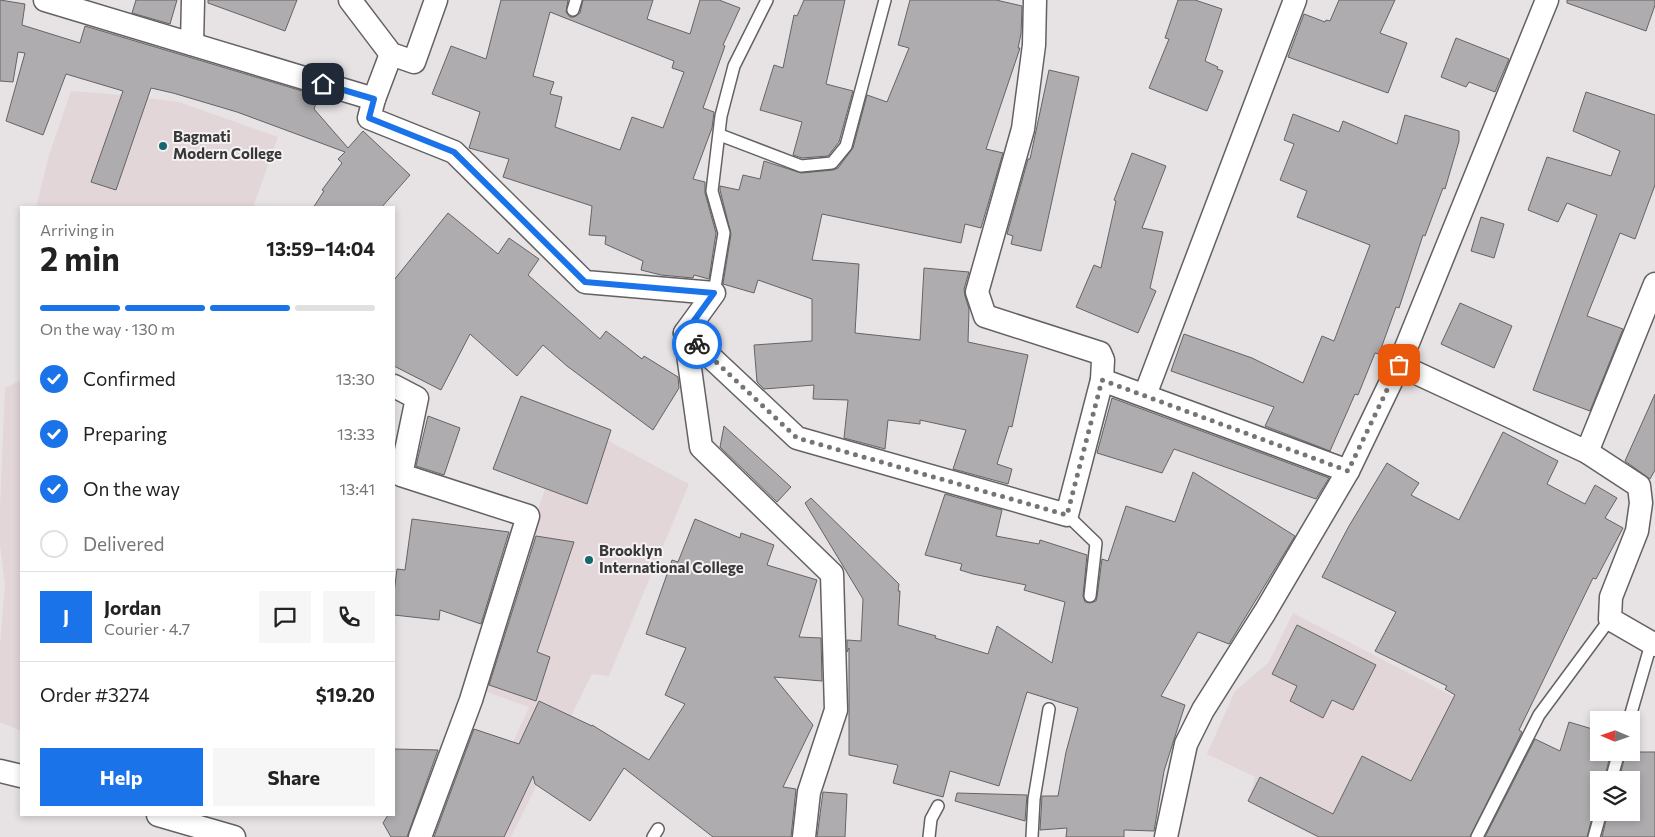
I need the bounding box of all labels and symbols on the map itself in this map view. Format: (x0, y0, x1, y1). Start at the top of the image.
pin (302, 63, 344, 105)
place label: Bagmati Modern College (173, 127, 282, 162)
marker: Bagmati Modern College (157, 140, 169, 152)
courier (672, 319, 722, 369)
pin (1378, 344, 1420, 386)
place label: Brooklyn International College (599, 541, 744, 576)
marker: Brooklyn International College (583, 554, 595, 566)
north arrow (1590, 711, 1640, 761)

